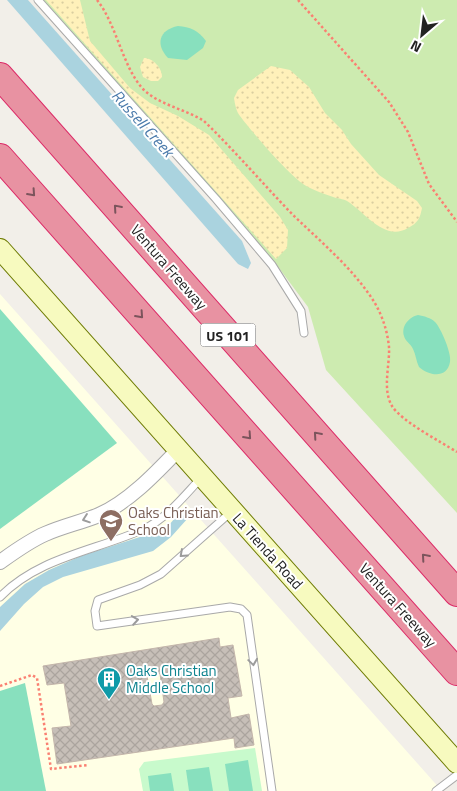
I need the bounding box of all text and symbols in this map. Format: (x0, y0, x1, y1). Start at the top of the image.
north arrow (397, 10, 447, 60)
text: N (406, 35, 425, 58)
water label: Russell Creek (106, 84, 181, 163)
one-way arrow (27, 188, 36, 197)
one-way arrow (113, 205, 122, 214)
street label: Ventura Freeway (125, 219, 213, 315)
one-way arrow (134, 309, 143, 318)
road number: US 101 (200, 324, 256, 346)
one-way arrow (242, 431, 251, 440)
one-way arrow (314, 431, 323, 440)
place label: Oaks Christian School (128, 501, 219, 541)
school or university icon: Oaks Christian School (98, 508, 124, 542)
street label: La Tienda Road (227, 508, 309, 594)
one-way arrow (82, 514, 91, 524)
one-way arrow (180, 549, 189, 558)
one-way arrow (422, 553, 431, 562)
street label: Ventura Freeway (354, 558, 442, 652)
one-way arrow (130, 616, 139, 626)
one-way arrow (247, 658, 258, 666)
place label: Oaks Christian Middle School (126, 659, 217, 699)
building icon: Oaks Christian Middle School (96, 666, 122, 700)

